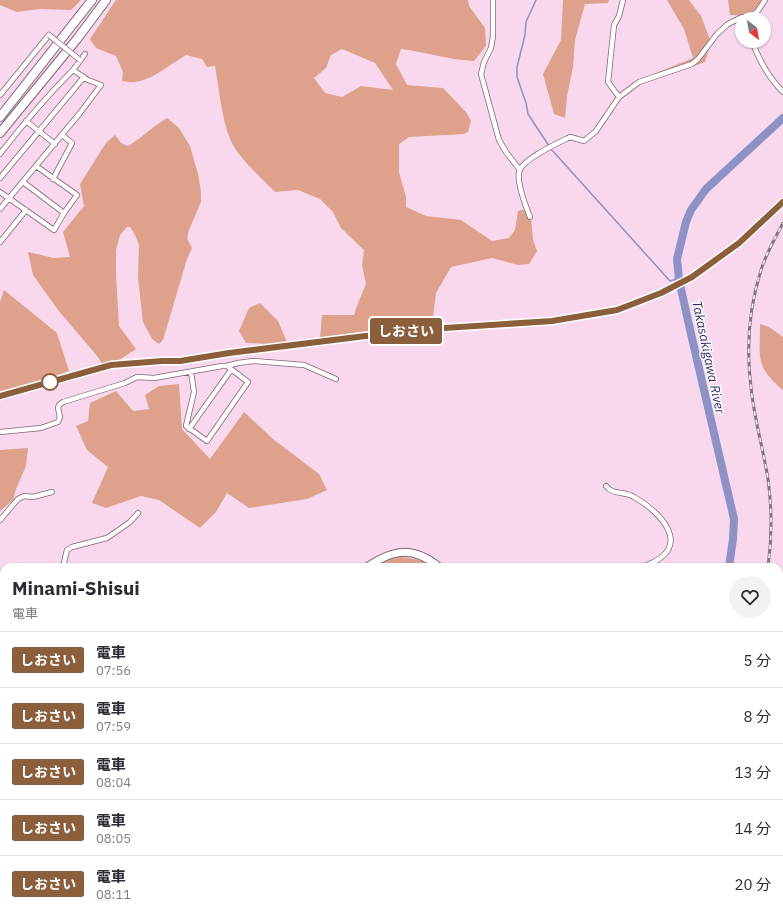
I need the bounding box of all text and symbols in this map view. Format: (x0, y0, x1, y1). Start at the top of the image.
north arrow (735, 12, 771, 48)
map controls (735, 12, 771, 48)
water label: Takasakigawa River (688, 299, 729, 416)
line badge: しおさい (378, 318, 434, 344)
text: しおさい (378, 322, 434, 340)
unlabelled marker (41, 373, 59, 391)
text: Minami-Shisui (12, 576, 140, 600)
button: heart (729, 576, 771, 618)
text: 電車 (12, 605, 38, 622)
text: 電車 (96, 643, 126, 662)
text: しおさい (20, 651, 76, 669)
text: 5 分 (743, 651, 771, 670)
text: 07:56 (96, 662, 131, 679)
text: 電車 (96, 699, 126, 718)
text: しおさい (20, 707, 76, 725)
text: 8 分 (743, 707, 771, 726)
text: 07:59 (96, 718, 131, 735)
text: 電車 (96, 755, 126, 774)
text: しおさい (20, 763, 76, 781)
text: 13 分 (734, 763, 771, 782)
text: 08:04 (96, 774, 131, 791)
text: 電車 (96, 811, 126, 830)
text: しおさい (20, 819, 76, 837)
text: 14 分 (734, 819, 771, 838)
text: 08:05 (96, 830, 131, 847)
text: 電車 (96, 867, 126, 886)
text: しおさい (20, 875, 76, 893)
text: 20 分 (734, 875, 771, 894)
text: 08:11 (96, 886, 131, 903)

